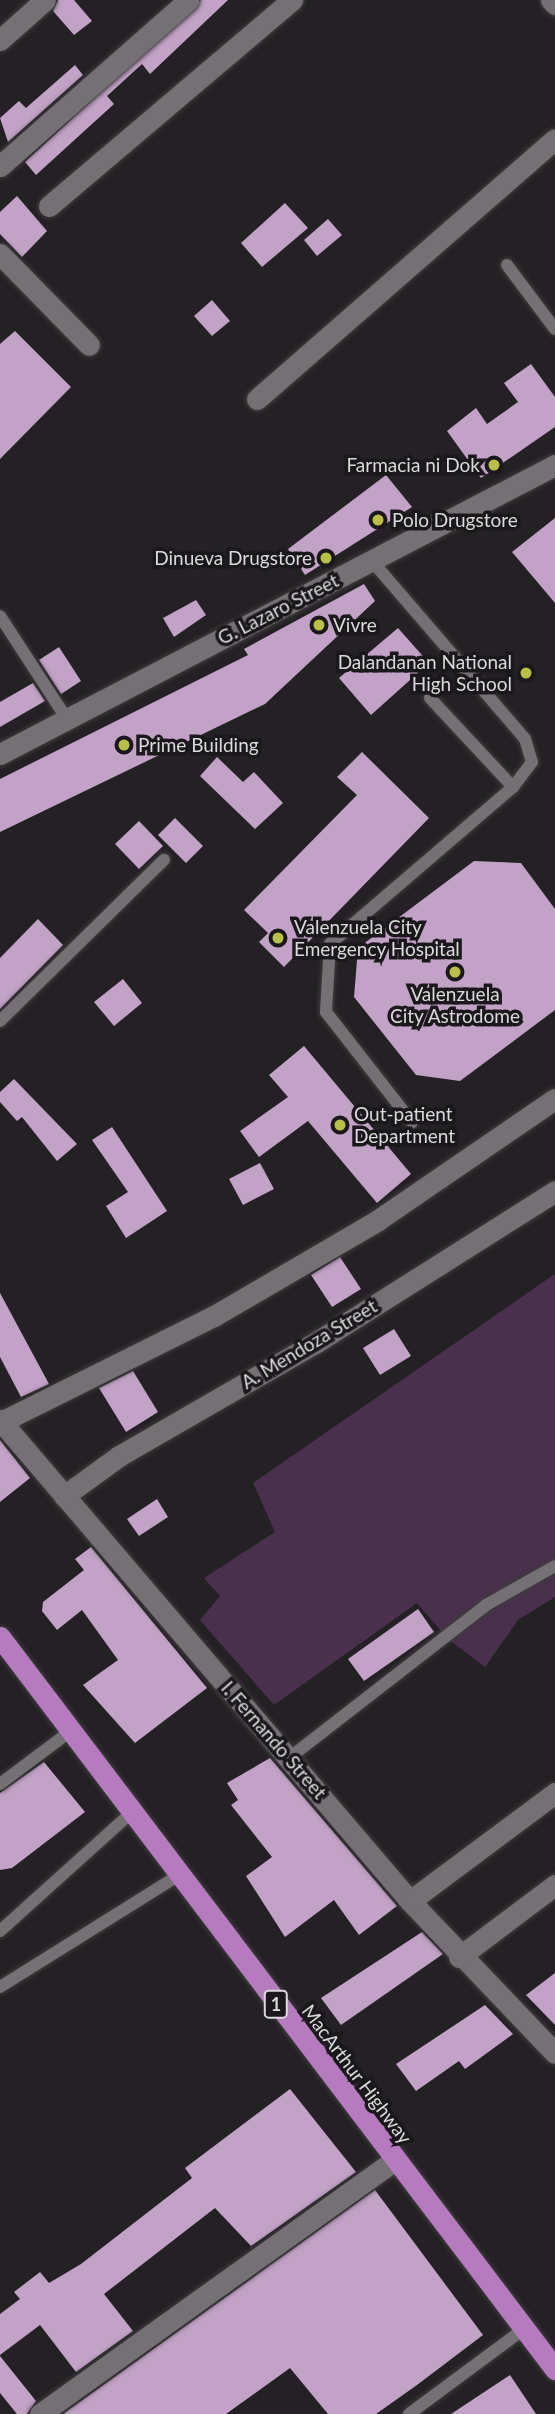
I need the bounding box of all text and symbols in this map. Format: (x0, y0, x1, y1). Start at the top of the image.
place label: Farmacia ni Dok (346, 454, 480, 476)
marker: Farmacia ni Dok (486, 457, 502, 473)
place label: Polo Drugstore (392, 509, 518, 531)
marker: Polo Drugstore (370, 512, 386, 528)
place label: Dinueva Drugstore (154, 547, 312, 569)
marker: Dinueva Drugstore (318, 550, 334, 566)
street label: G. Lazaro Street (214, 569, 342, 649)
place label: Vivre (333, 614, 377, 636)
marker: Vivre (311, 617, 327, 633)
place label: Dalandanan National High School (338, 651, 512, 695)
marker: Dalandanan National High School (518, 665, 534, 681)
place label: Prime Building (138, 734, 259, 756)
marker: Prime Building (116, 737, 132, 753)
place label: Valenzuela City Emergency Hospital (294, 916, 460, 960)
marker: Valenzuela City Emergency Hospital (268, 928, 288, 948)
marker: Valenzuela City Astrodome (447, 964, 463, 980)
place label: Valenzuela City Astrodome (390, 983, 520, 1027)
place label: Out-patient Department (354, 1103, 455, 1147)
marker: Out-patient Department (332, 1117, 348, 1133)
street label: A. Mendoza Street (237, 1294, 381, 1394)
street label: I. Fernando Street (217, 1676, 331, 1804)
road number: 1 (264, 1990, 288, 2018)
street label: MacArthur Highway (297, 2000, 417, 2148)

